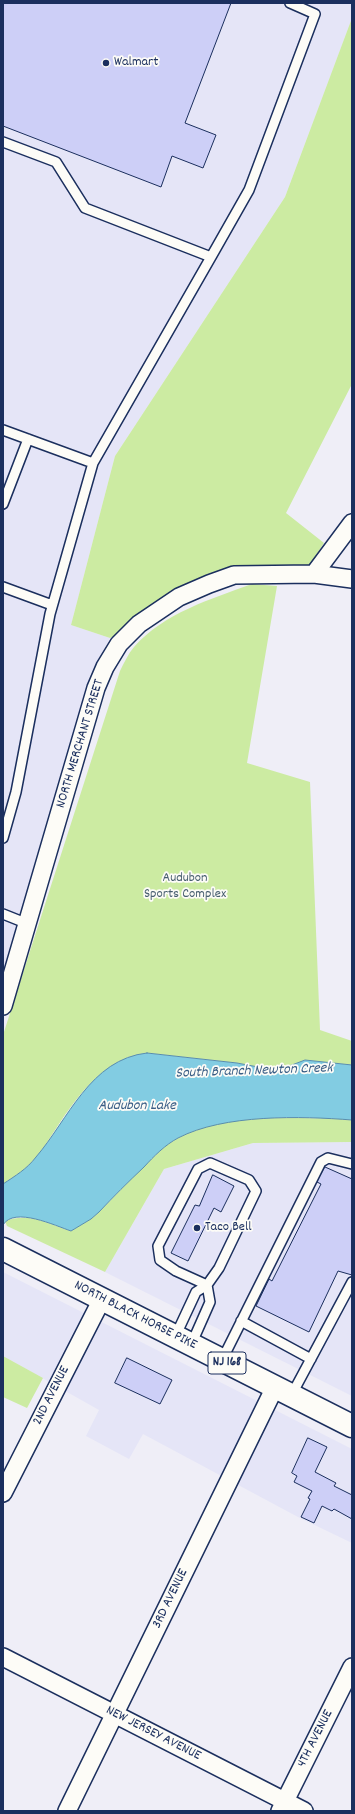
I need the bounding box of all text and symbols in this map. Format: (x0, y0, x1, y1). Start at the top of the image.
place label: Walmart (114, 55, 158, 71)
marker: Walmart (101, 58, 111, 68)
street label: NORTH MERCHANT STREET (53, 678, 109, 810)
park label: Audubon Sports Complex (144, 871, 226, 904)
water label: South Branch Newton Creek (175, 1060, 333, 1084)
water label: Audubon Lake (98, 1098, 176, 1116)
place label: Taco Bell (205, 1220, 252, 1236)
marker: Taco Bell (192, 1223, 202, 1233)
street label: NORTH BLACK HORSE PIKE (71, 1278, 199, 1354)
road number: NJ 168 (208, 1352, 246, 1374)
street label: 2ND AVENUE (30, 1364, 74, 1428)
street label: 3RD AVENUE (149, 1566, 193, 1632)
street label: NEW JERSEY AVENUE (103, 1703, 203, 1765)
street label: 4TH AVENUE (294, 1707, 338, 1771)

